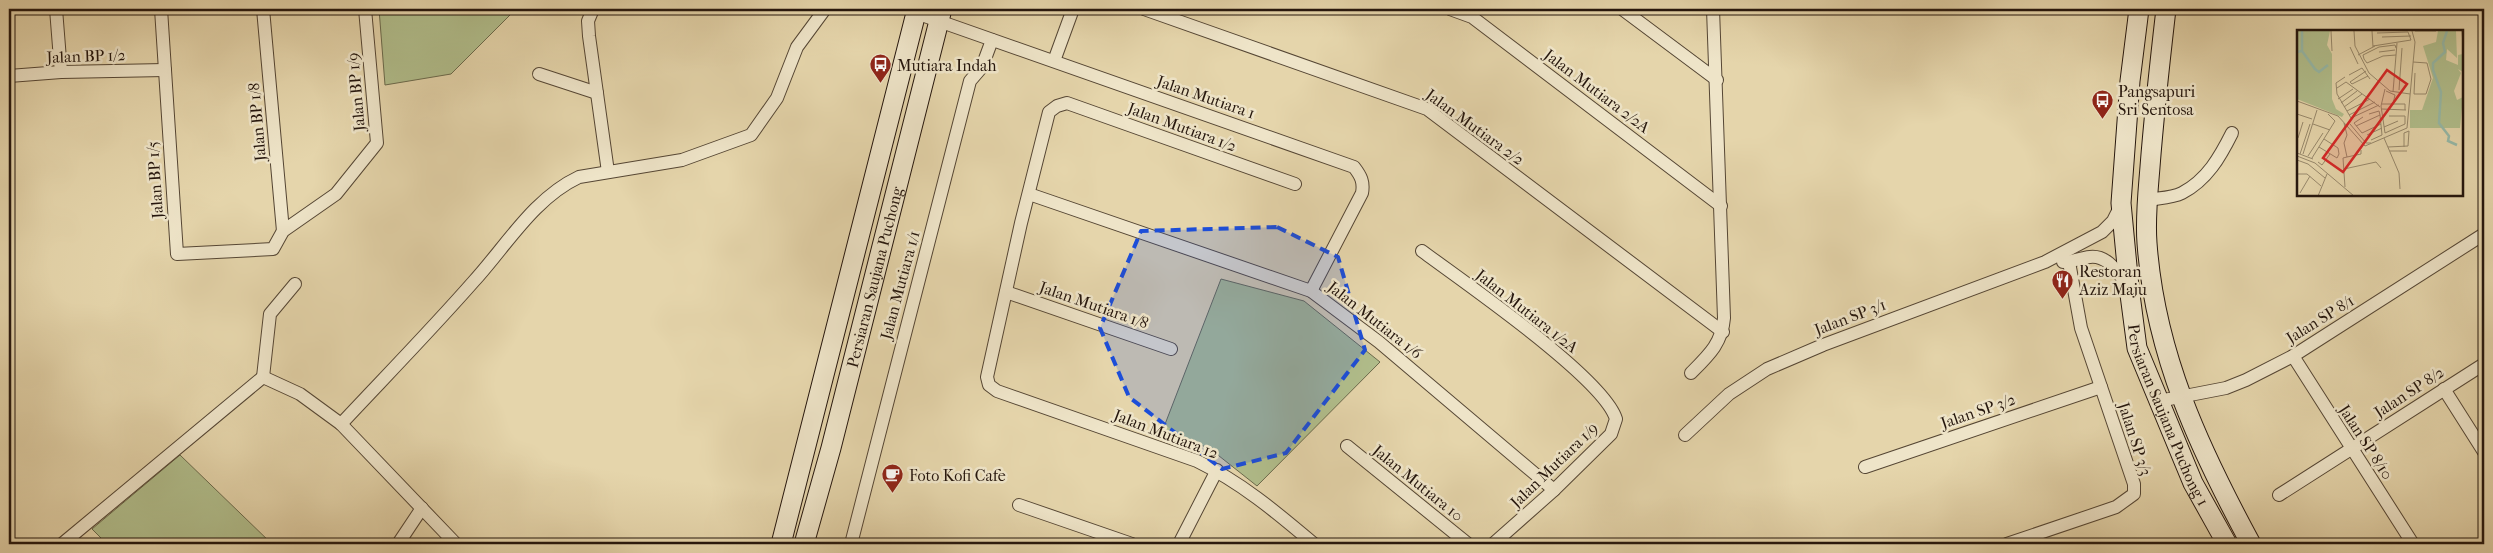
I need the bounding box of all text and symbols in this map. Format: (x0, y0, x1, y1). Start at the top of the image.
inset map (2297, 30, 2463, 196)
street label: Jalan Mutiara 2/2A (1539, 44, 1654, 137)
street label: Jalan BP 1/2 (44, 45, 126, 67)
street label: Jalan BP 1/9 (343, 52, 369, 134)
bus stop icon: Mutiara Indah (869, 53, 893, 84)
place label: Mutiara Indah (897, 56, 997, 75)
street label: Jalan Mutiara 1 (1153, 71, 1257, 123)
street label: Jalan BP 1/8 (244, 82, 270, 164)
place label: Pangsapuri Sri Sentosa (2118, 82, 2195, 119)
street label: Jalan Mutiara 2/2 (1421, 84, 1528, 169)
bus stop icon: Pangsapuri Sri Sentosa (2090, 88, 2114, 119)
street label: Jalan Mutiara 1/2 (1123, 98, 1239, 155)
street label: Jalan BP 1/5 (143, 141, 167, 221)
street label: Persiaran Saujana Puchong (842, 184, 906, 369)
street label: Jalan Mutiara 1/1 (876, 229, 924, 343)
place label: Restoran Aziz Maju (2078, 262, 2147, 299)
street label: Jalan Mutiara 1/2A (1470, 264, 1582, 357)
restaurant icon: Restoran Aziz Maju (2051, 268, 2075, 299)
street label: Jalan Mutiara 1/6 (1322, 276, 1426, 363)
street label: Jalan Mutiara 1/8 (1035, 277, 1151, 333)
street label: Jalan SP 8/1 (2281, 291, 2358, 348)
street label: Jalan SP 3/1 (1810, 295, 1888, 340)
street label: Persiaran Saujana Puchong 1 (2124, 323, 2213, 509)
street label: Jalan SP 8/2 (2369, 362, 2447, 423)
street label: Jalan SP 3/2 (1936, 389, 2018, 433)
street label: Jalan SP 3/3 (2114, 398, 2156, 478)
street label: Jalan SP 8/10 (2334, 399, 2397, 483)
street label: Jalan Mutiara 12 (1109, 405, 1221, 463)
street label: Jalan Mutiara 1/9 (1505, 418, 1602, 513)
street label: Jalan Mutiara 10 (1367, 439, 1467, 525)
cafe icon: Foto Kofi Cafe (881, 463, 905, 494)
place label: Foto Kofi Cafe (909, 466, 1006, 485)

